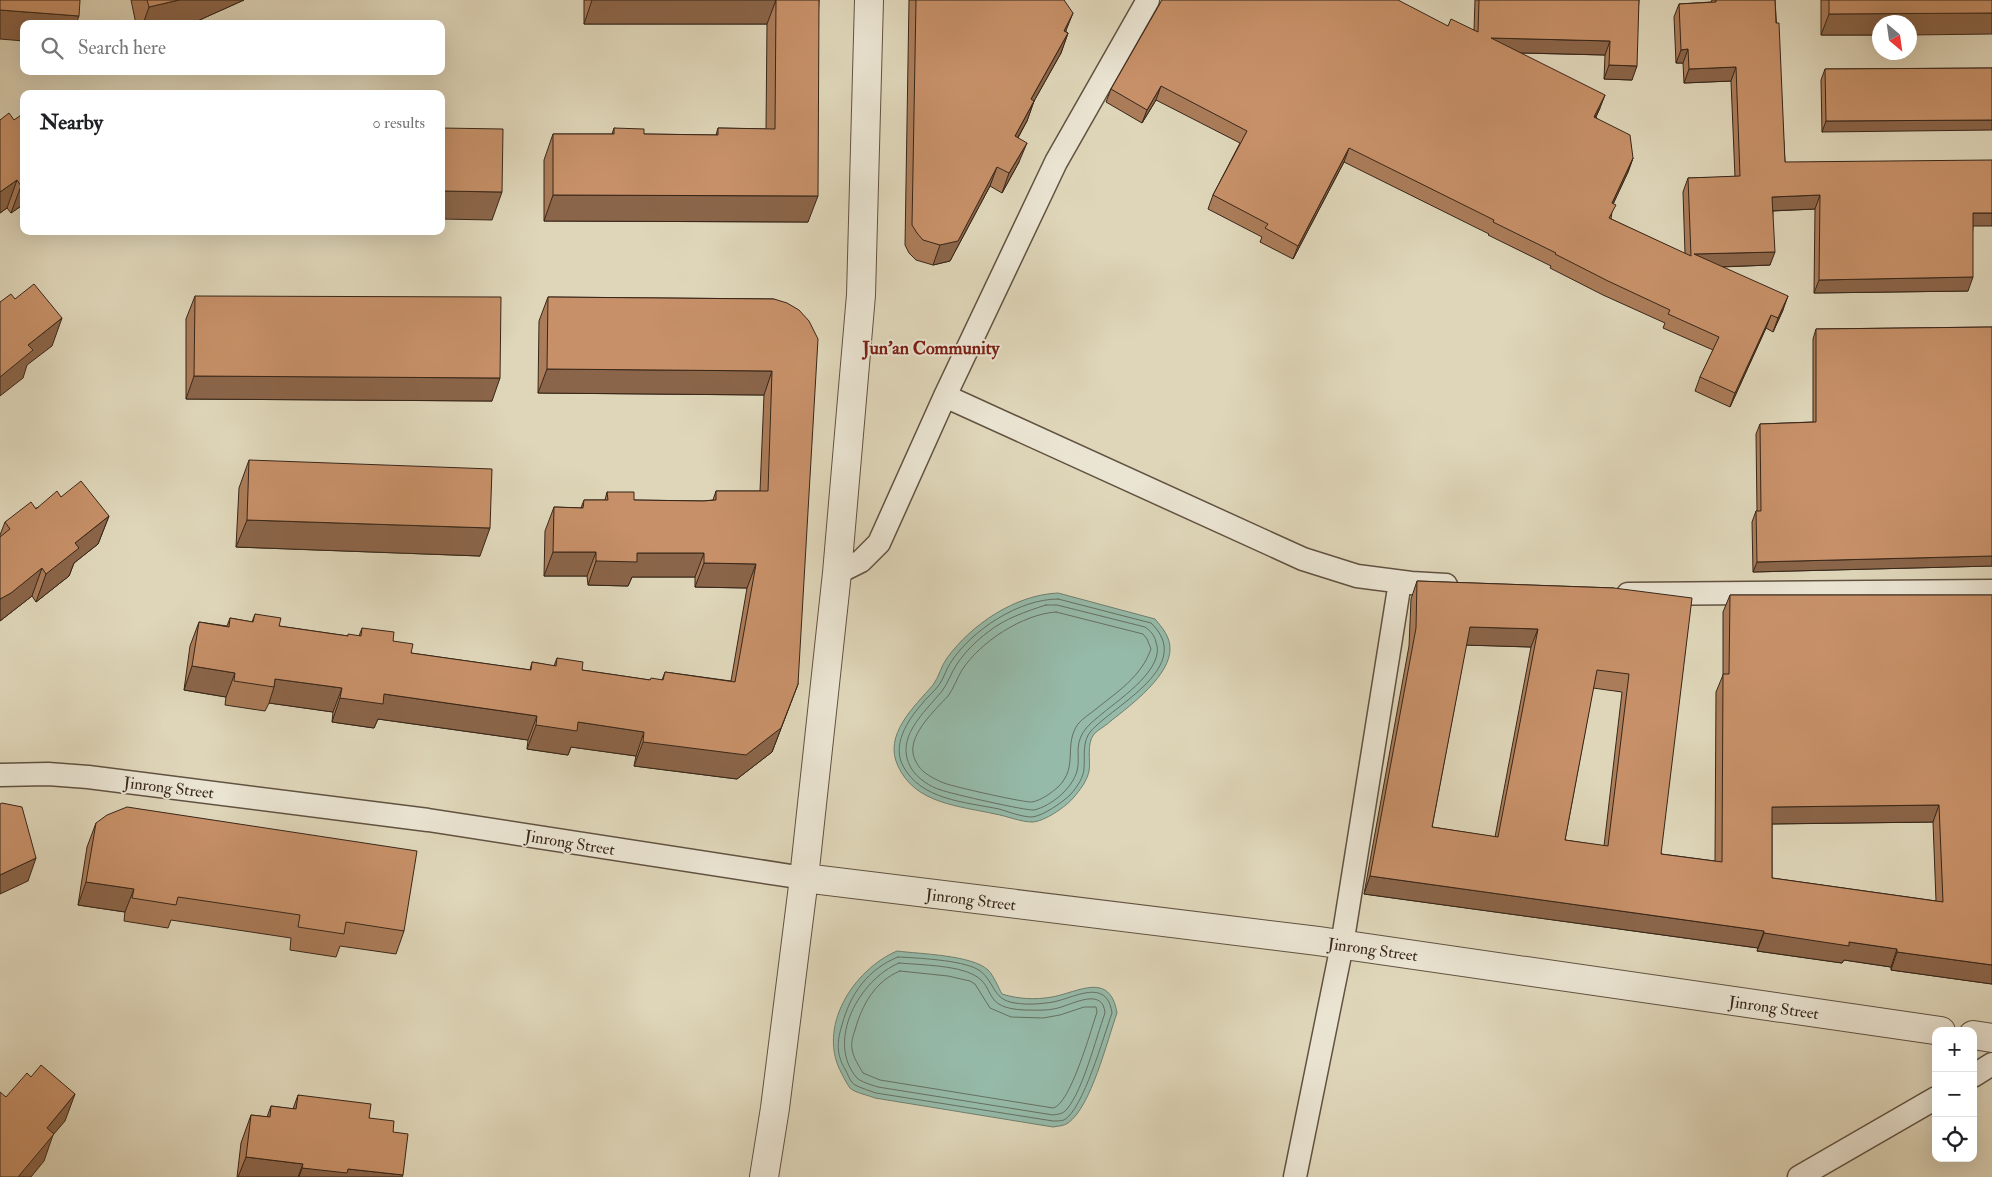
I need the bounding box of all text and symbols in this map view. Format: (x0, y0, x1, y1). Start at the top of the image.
north arrow (1872, 15, 1917, 60)
search box (20, 20, 445, 75)
icon: search (38, 34, 66, 62)
text: Search here (78, 36, 166, 60)
text: Nearby (40, 109, 103, 136)
text: 0 results (372, 113, 425, 133)
district label: Jun'an Community (862, 337, 1000, 360)
street label: Jinrong Street (122, 772, 215, 804)
street label: Jinrong Street (522, 826, 616, 861)
street label: Jinrong Street (924, 884, 1017, 916)
street label: Jinrong Street (1326, 934, 1419, 967)
street label: Jinrong Street (1727, 992, 1820, 1025)
map controls (1932, 1027, 1977, 1162)
button: + (1932, 1027, 1977, 1072)
button: − (1932, 1072, 1977, 1117)
button: locate (1932, 1117, 1977, 1162)

